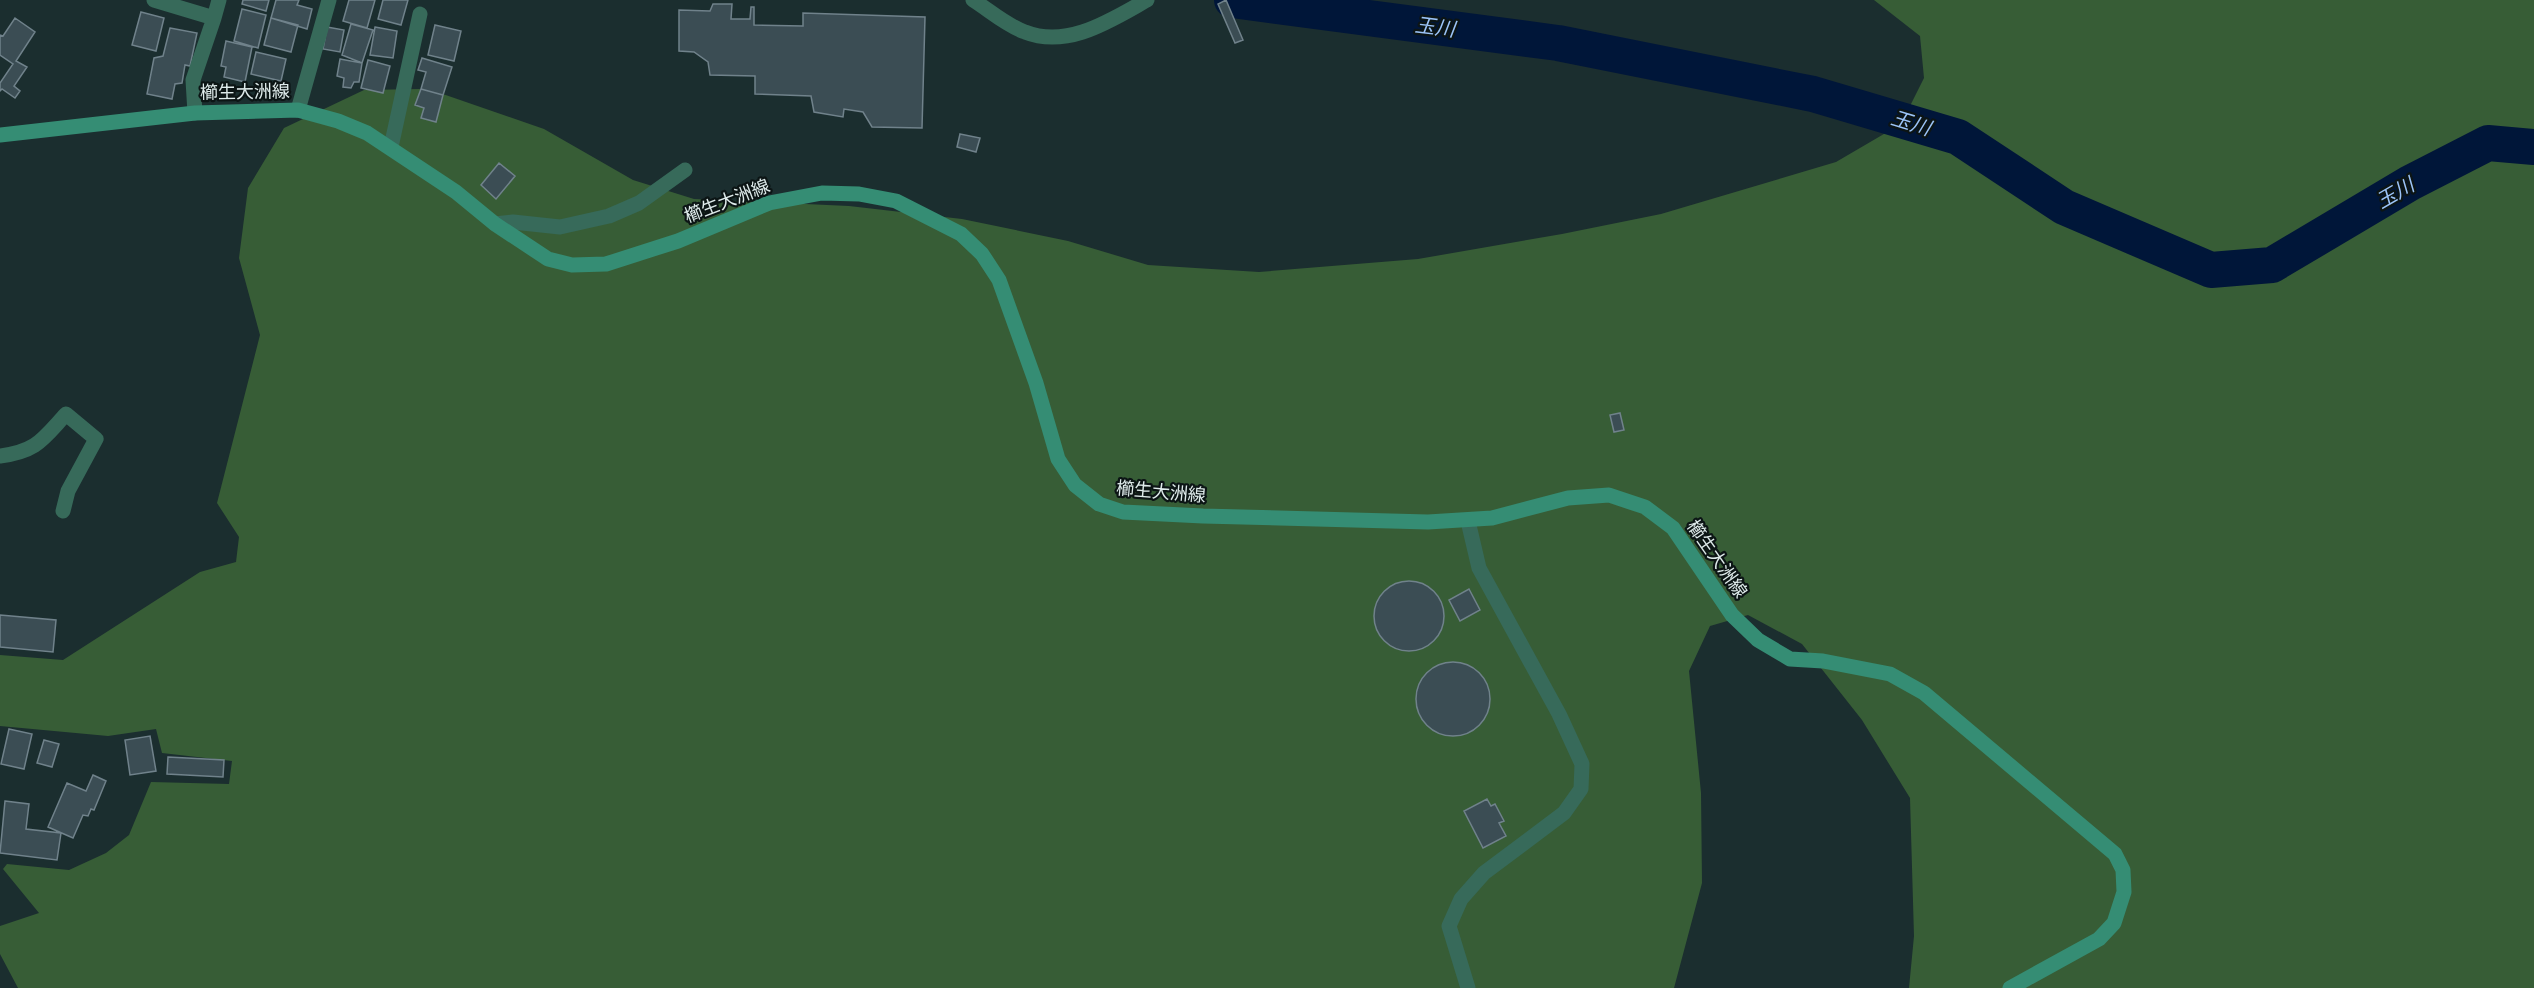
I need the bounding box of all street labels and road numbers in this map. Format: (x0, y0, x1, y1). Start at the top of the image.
street label: 櫛生大洲線 (200, 76, 290, 104)
street label: 櫛生大洲線 (680, 171, 773, 227)
street label: 櫛生大洲線 (1115, 473, 1207, 507)
street label: 櫛生大洲線 (1682, 514, 1755, 602)

